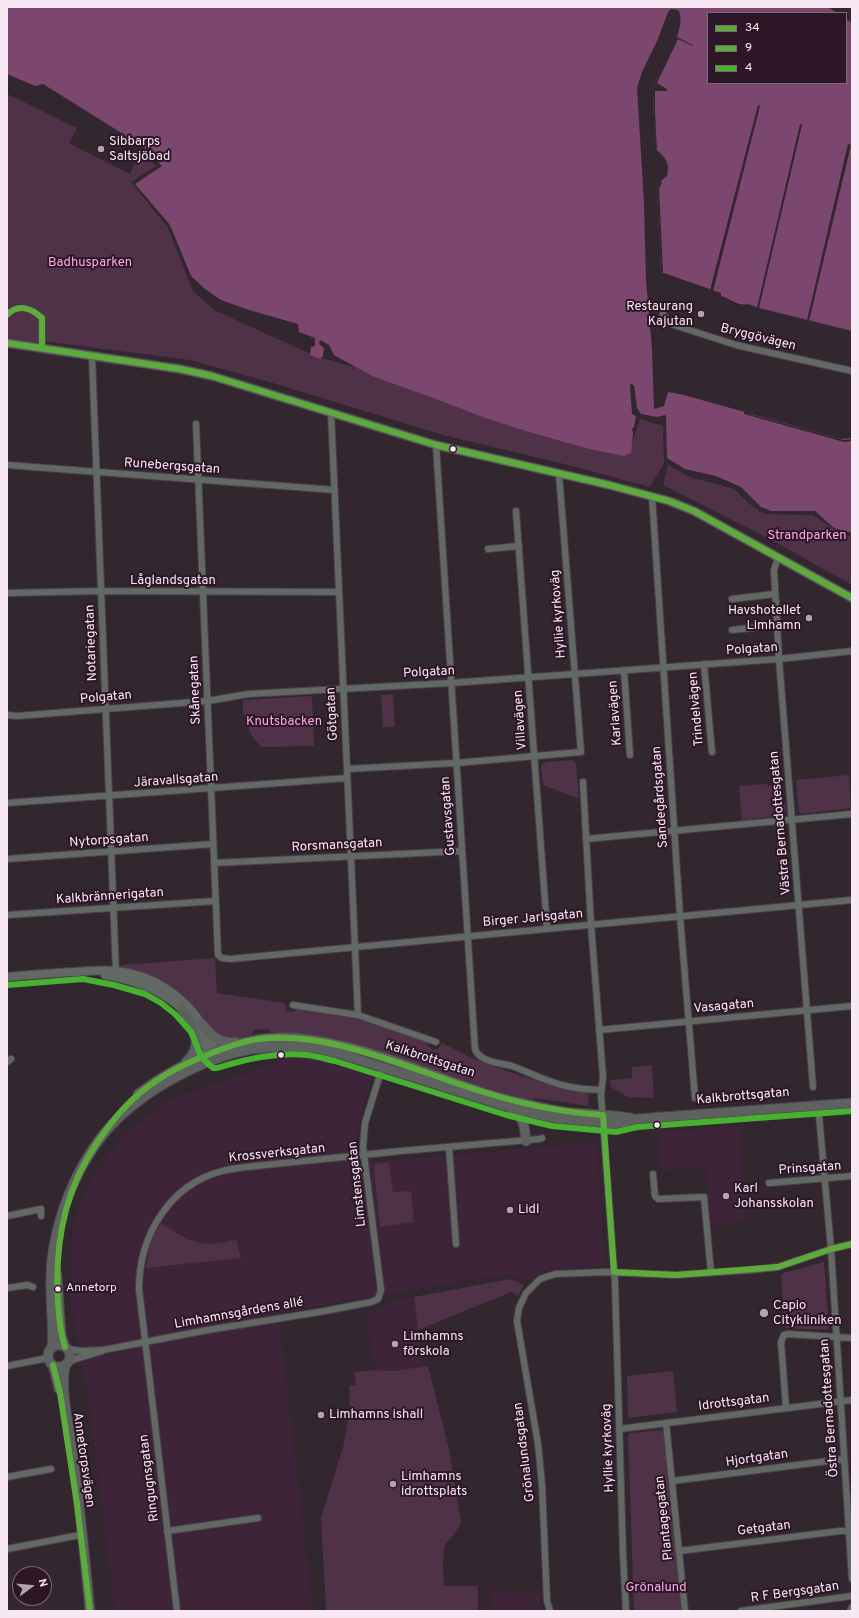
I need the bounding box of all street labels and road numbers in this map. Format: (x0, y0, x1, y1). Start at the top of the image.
street label: Bryggövägen (719, 321, 797, 355)
street label: Runebergsgatan (123, 456, 221, 478)
street label: Hyllie kyrkoväg (548, 569, 570, 659)
street label: Låglandsgatan (130, 573, 216, 589)
street label: Notariegatan (83, 604, 101, 682)
street label: Polgatan (725, 640, 779, 660)
street label: Skånegatan (187, 655, 205, 725)
street label: Polgatan (403, 664, 455, 682)
street label: Trindelvägen (686, 671, 708, 747)
street label: Karlavägen (606, 680, 626, 746)
street label: Götgatan (324, 687, 342, 741)
street label: Polgatan (79, 688, 133, 708)
street label: Villavägen (511, 689, 531, 751)
street label: Sandegårdsgatan (650, 745, 672, 849)
street label: Västra Bernadottesgatan (767, 750, 795, 896)
street label: Järavallsgatan (133, 770, 219, 792)
street label: Gustavsgatan (438, 776, 460, 856)
street label: Nytorpsgatan (69, 830, 149, 852)
street label: Rorsmansgatan (291, 836, 383, 856)
street label: Kalkbrännerigatan (56, 885, 164, 909)
street label: Birger Jarlsgatan (482, 907, 584, 931)
street label: Vasagatan (693, 997, 755, 1017)
street label: Kalkbrottsgatan (383, 1038, 477, 1082)
street label: Kalkbrottsgatan (696, 1085, 790, 1109)
street label: Limstensgatan (346, 1140, 370, 1228)
street label: Krossverksgatan (228, 1141, 326, 1167)
street label: Prinsgatan (778, 1159, 842, 1179)
street label: Limhamnsgårdens allé (173, 1295, 305, 1333)
street label: Östra Bernadottesgatan (817, 1338, 843, 1478)
street label: Idrottsgatan (698, 1391, 770, 1415)
street label: Grönalundsgatan (511, 1401, 539, 1503)
street label: Hyllie kyrkoväg (600, 1403, 618, 1493)
street label: Annetorpsvägen (69, 1412, 97, 1508)
street label: Ringugnsgatan (137, 1433, 163, 1523)
street label: Hjortgatan (725, 1447, 789, 1471)
street label: Plantagegatan (653, 1475, 677, 1561)
street label: Getgatan (736, 1518, 792, 1540)
street label: R F Bergsgatan (750, 1579, 840, 1607)

